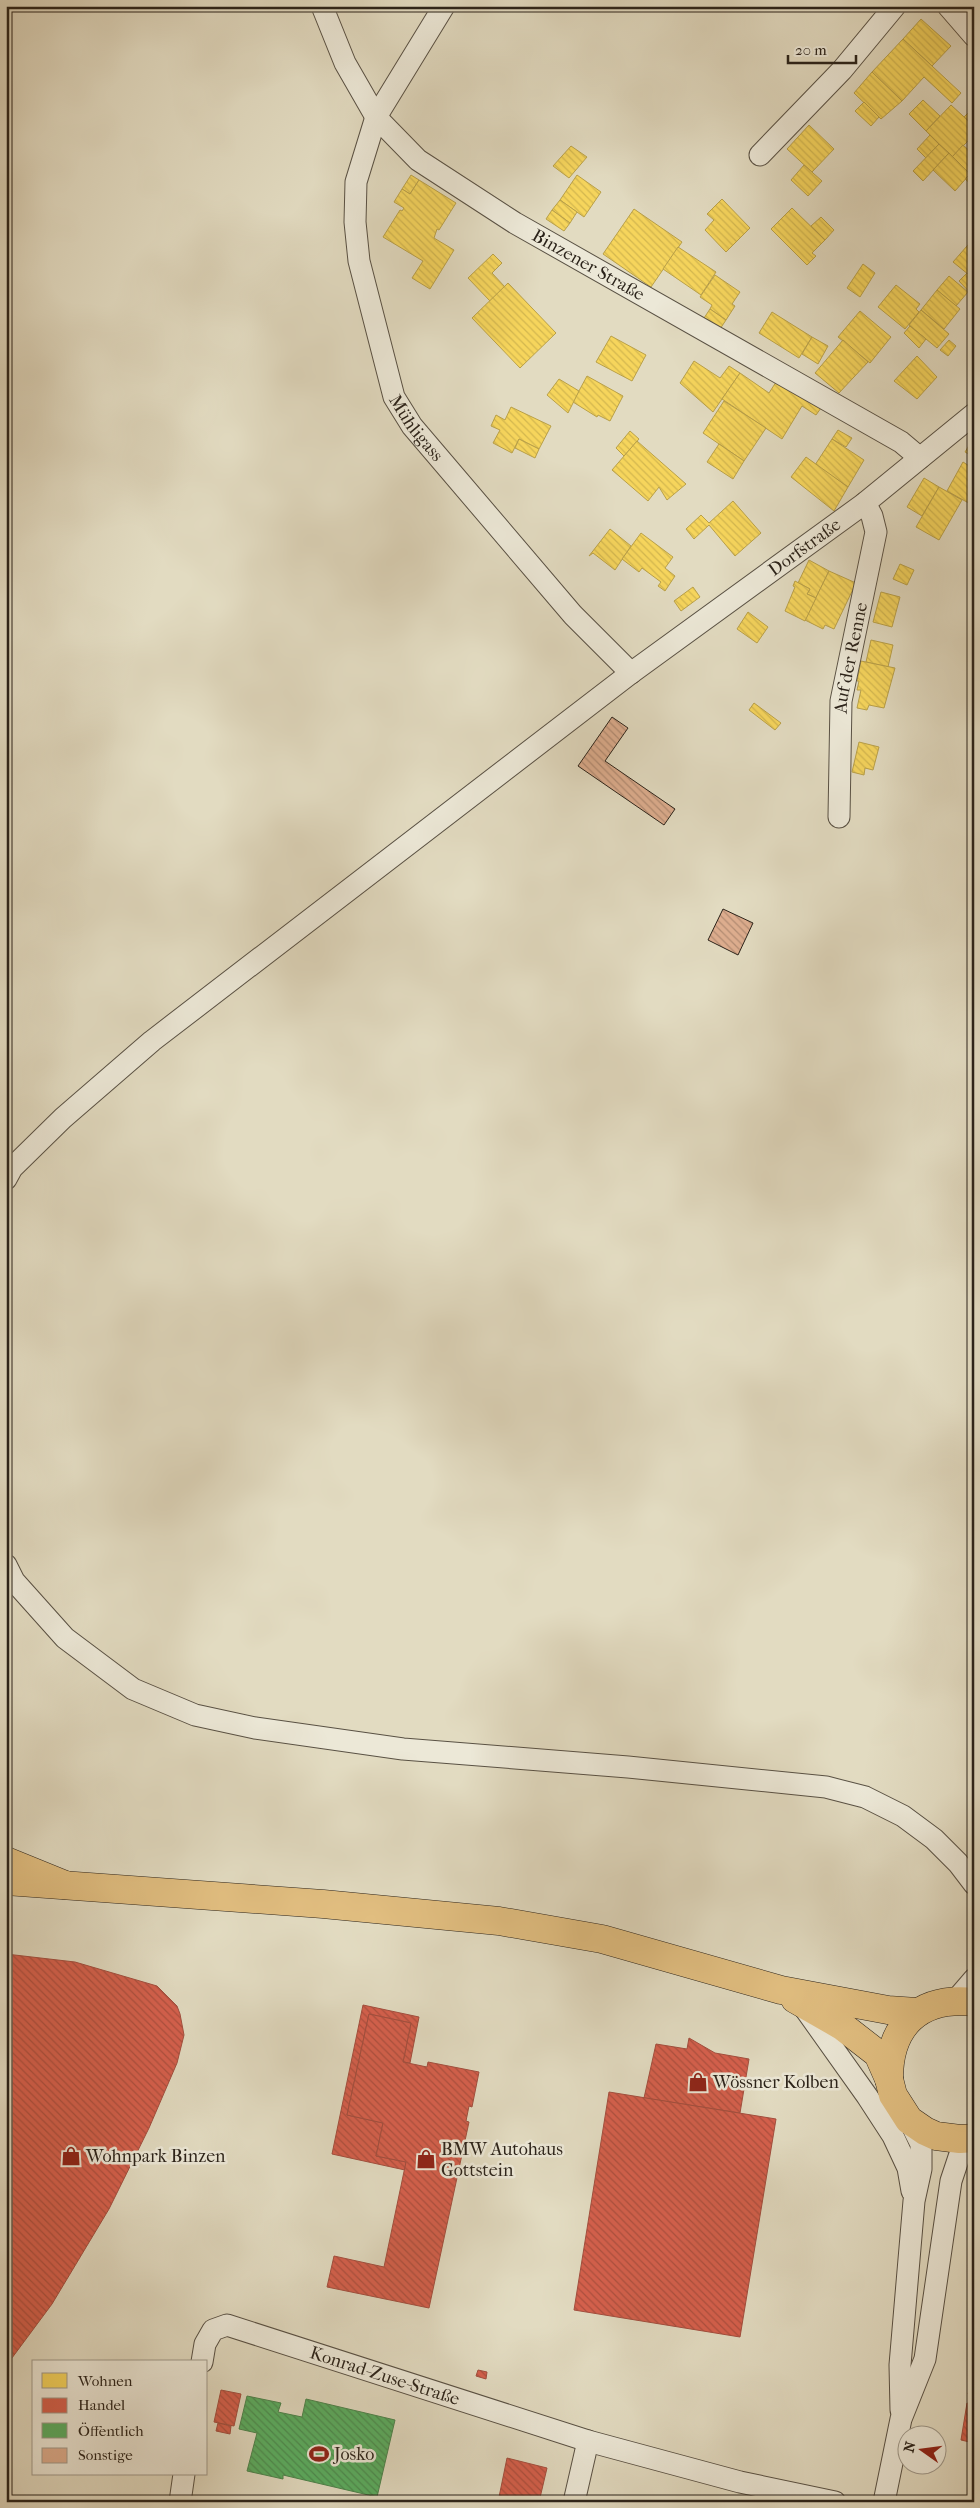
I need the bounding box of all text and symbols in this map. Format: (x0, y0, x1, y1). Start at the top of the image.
scale bar (788, 32, 855, 64)
text: 20 m (795, 41, 827, 59)
street label: Binzener Straße (528, 225, 648, 305)
street label: Mühligass (384, 391, 448, 466)
street label: Dorfstraße (764, 514, 845, 581)
street label: Auf der Renne (831, 600, 872, 715)
shop icon: Wössner Kolben (687, 2071, 709, 2093)
place label: Wössner Kolben (712, 2072, 839, 2093)
place label: BMW Autohaus Gottstein (441, 2139, 563, 2181)
shop icon: Wohnpark Binzen (60, 2145, 82, 2167)
place label: Wohnpark Binzen (85, 2146, 226, 2167)
shop icon: BMW Autohaus Gottstein (415, 2148, 437, 2170)
street label: Konrad-Zuse-Straße (307, 2342, 462, 2410)
legend (32, 2360, 208, 2476)
text: Wohnen (77, 2372, 133, 2390)
text: Handel (78, 2396, 125, 2414)
text: Öffentlich (78, 2422, 144, 2440)
north arrow (898, 2426, 948, 2476)
text: N (900, 2439, 919, 2454)
sports icon: Josko (308, 2443, 330, 2465)
place label: Josko (332, 2444, 374, 2465)
text: Sonstige (78, 2446, 133, 2464)

